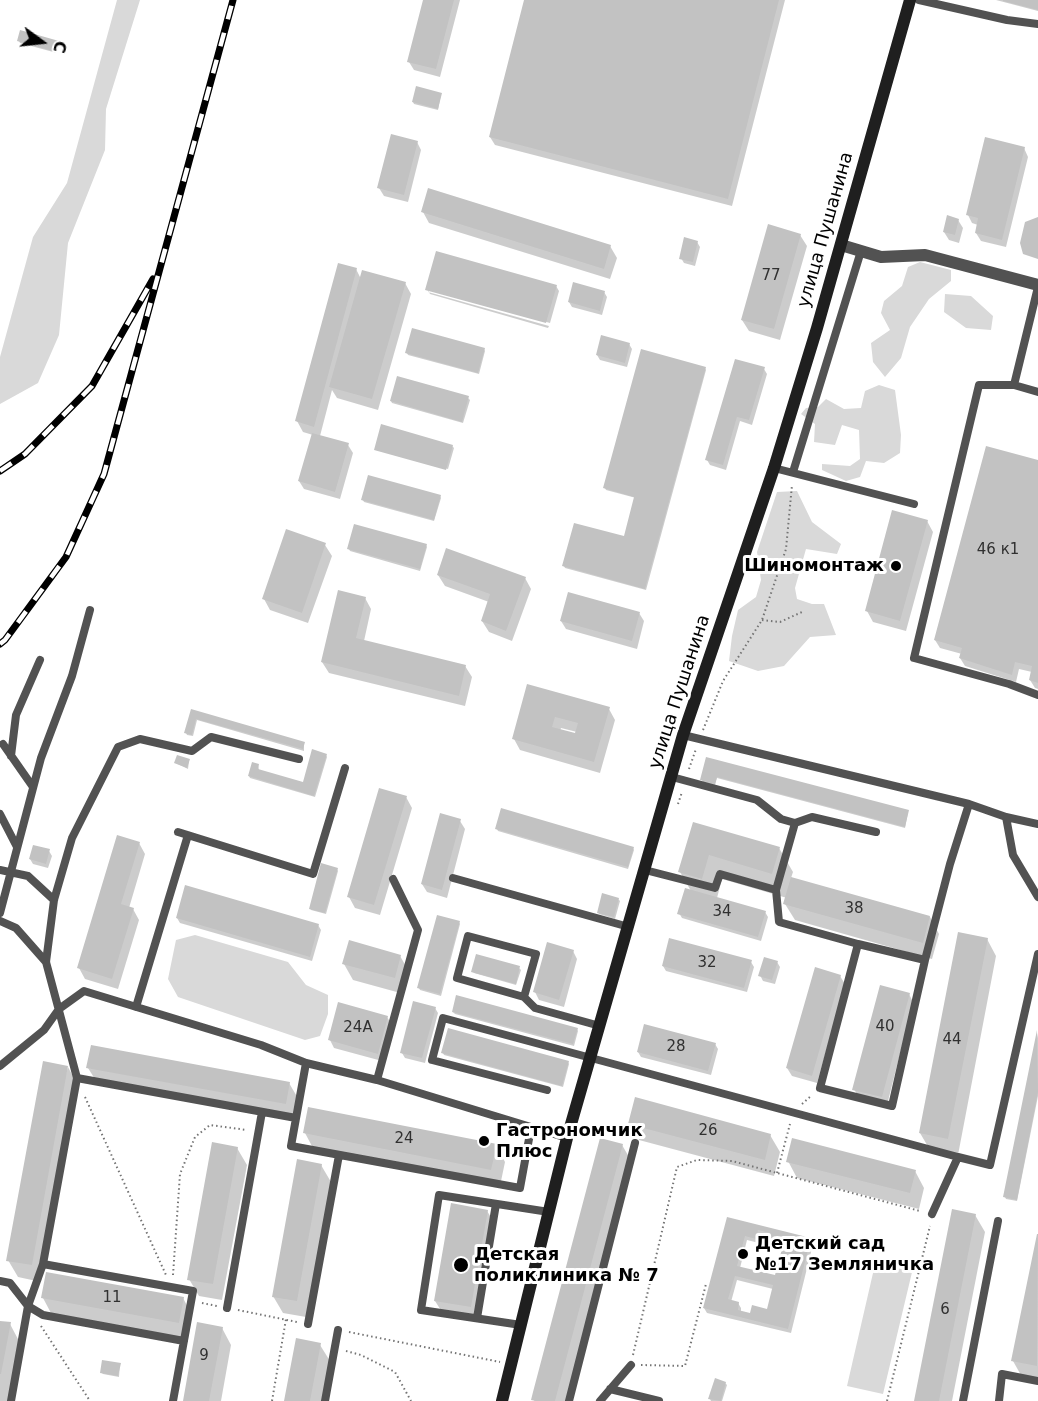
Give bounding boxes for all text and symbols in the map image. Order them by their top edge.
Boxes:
north arrow [12,12,72,72]
text: С [49,39,71,55]
street label: улица Пушанина [793,150,859,310]
house number: 77 [761,267,781,285]
house number: 46 к1 [977,541,1019,559]
place label: Шиномонтаж [744,555,884,577]
marker: Шиномонтаж [889,559,903,573]
street label: улица Пушанина [645,612,715,772]
house number: 38 [844,900,864,918]
house number: 34 [712,903,732,921]
house number: 32 [697,954,717,972]
house number: 40 [875,1018,895,1036]
house number: 24А [343,1019,373,1037]
house number: 44 [942,1031,962,1049]
house number: 28 [666,1038,686,1056]
place label: Гастрономчик Плюс [496,1120,643,1162]
house number: 26 [698,1122,718,1140]
house number: 24 [394,1130,414,1148]
marker: Гастрономчик Плюс [477,1134,491,1148]
place label: Детский сад №17 Земляничка [755,1233,934,1276]
place label: Детская поликлиника № 7 [474,1244,659,1286]
marker: Детский сад №17 Земляничка [736,1247,750,1261]
marker: Детская поликлиника № 7 [452,1256,470,1274]
house number: 11 [102,1289,122,1307]
house number: 6 [940,1301,950,1319]
house number: 9 [199,1347,209,1365]

